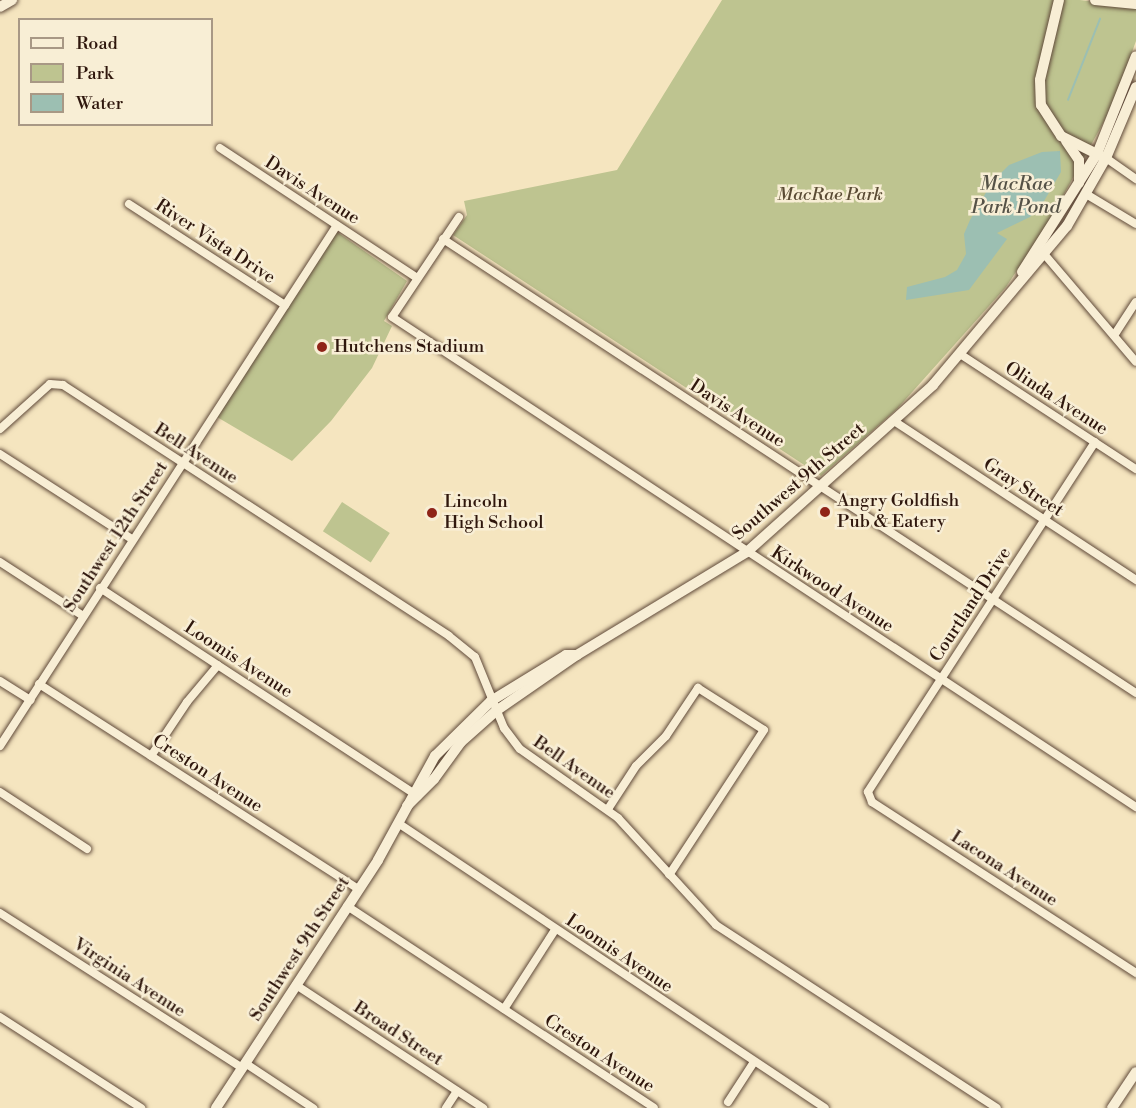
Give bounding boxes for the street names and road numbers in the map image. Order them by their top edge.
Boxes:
street label: Davis Avenue [261,152,363,230]
street label: River Vista Drive [151,195,279,289]
street label: Olinda Avenue [1000,358,1112,440]
street label: Davis Avenue [686,375,788,453]
street label: Bell Avenue [150,419,242,489]
street label: Southwest 9th Street [728,419,870,545]
street label: Gray Street [979,454,1067,522]
street label: Southwest 12th Street [59,457,173,617]
street label: Kirkwood Avenue [767,542,897,638]
street label: Courtland Drive [926,544,1016,666]
street label: Loomis Avenue [180,617,296,703]
street label: Creston Avenue [148,730,266,818]
street label: Bell Avenue [529,732,619,804]
street label: Lacona Avenue [946,826,1062,912]
street label: Southwest 9th Street [245,873,355,1025]
street label: Loomis Avenue [561,910,677,998]
street label: Virginia Avenue [69,934,189,1022]
street label: Broad Street [349,997,447,1071]
street label: Creston Avenue [540,1010,658,1098]

